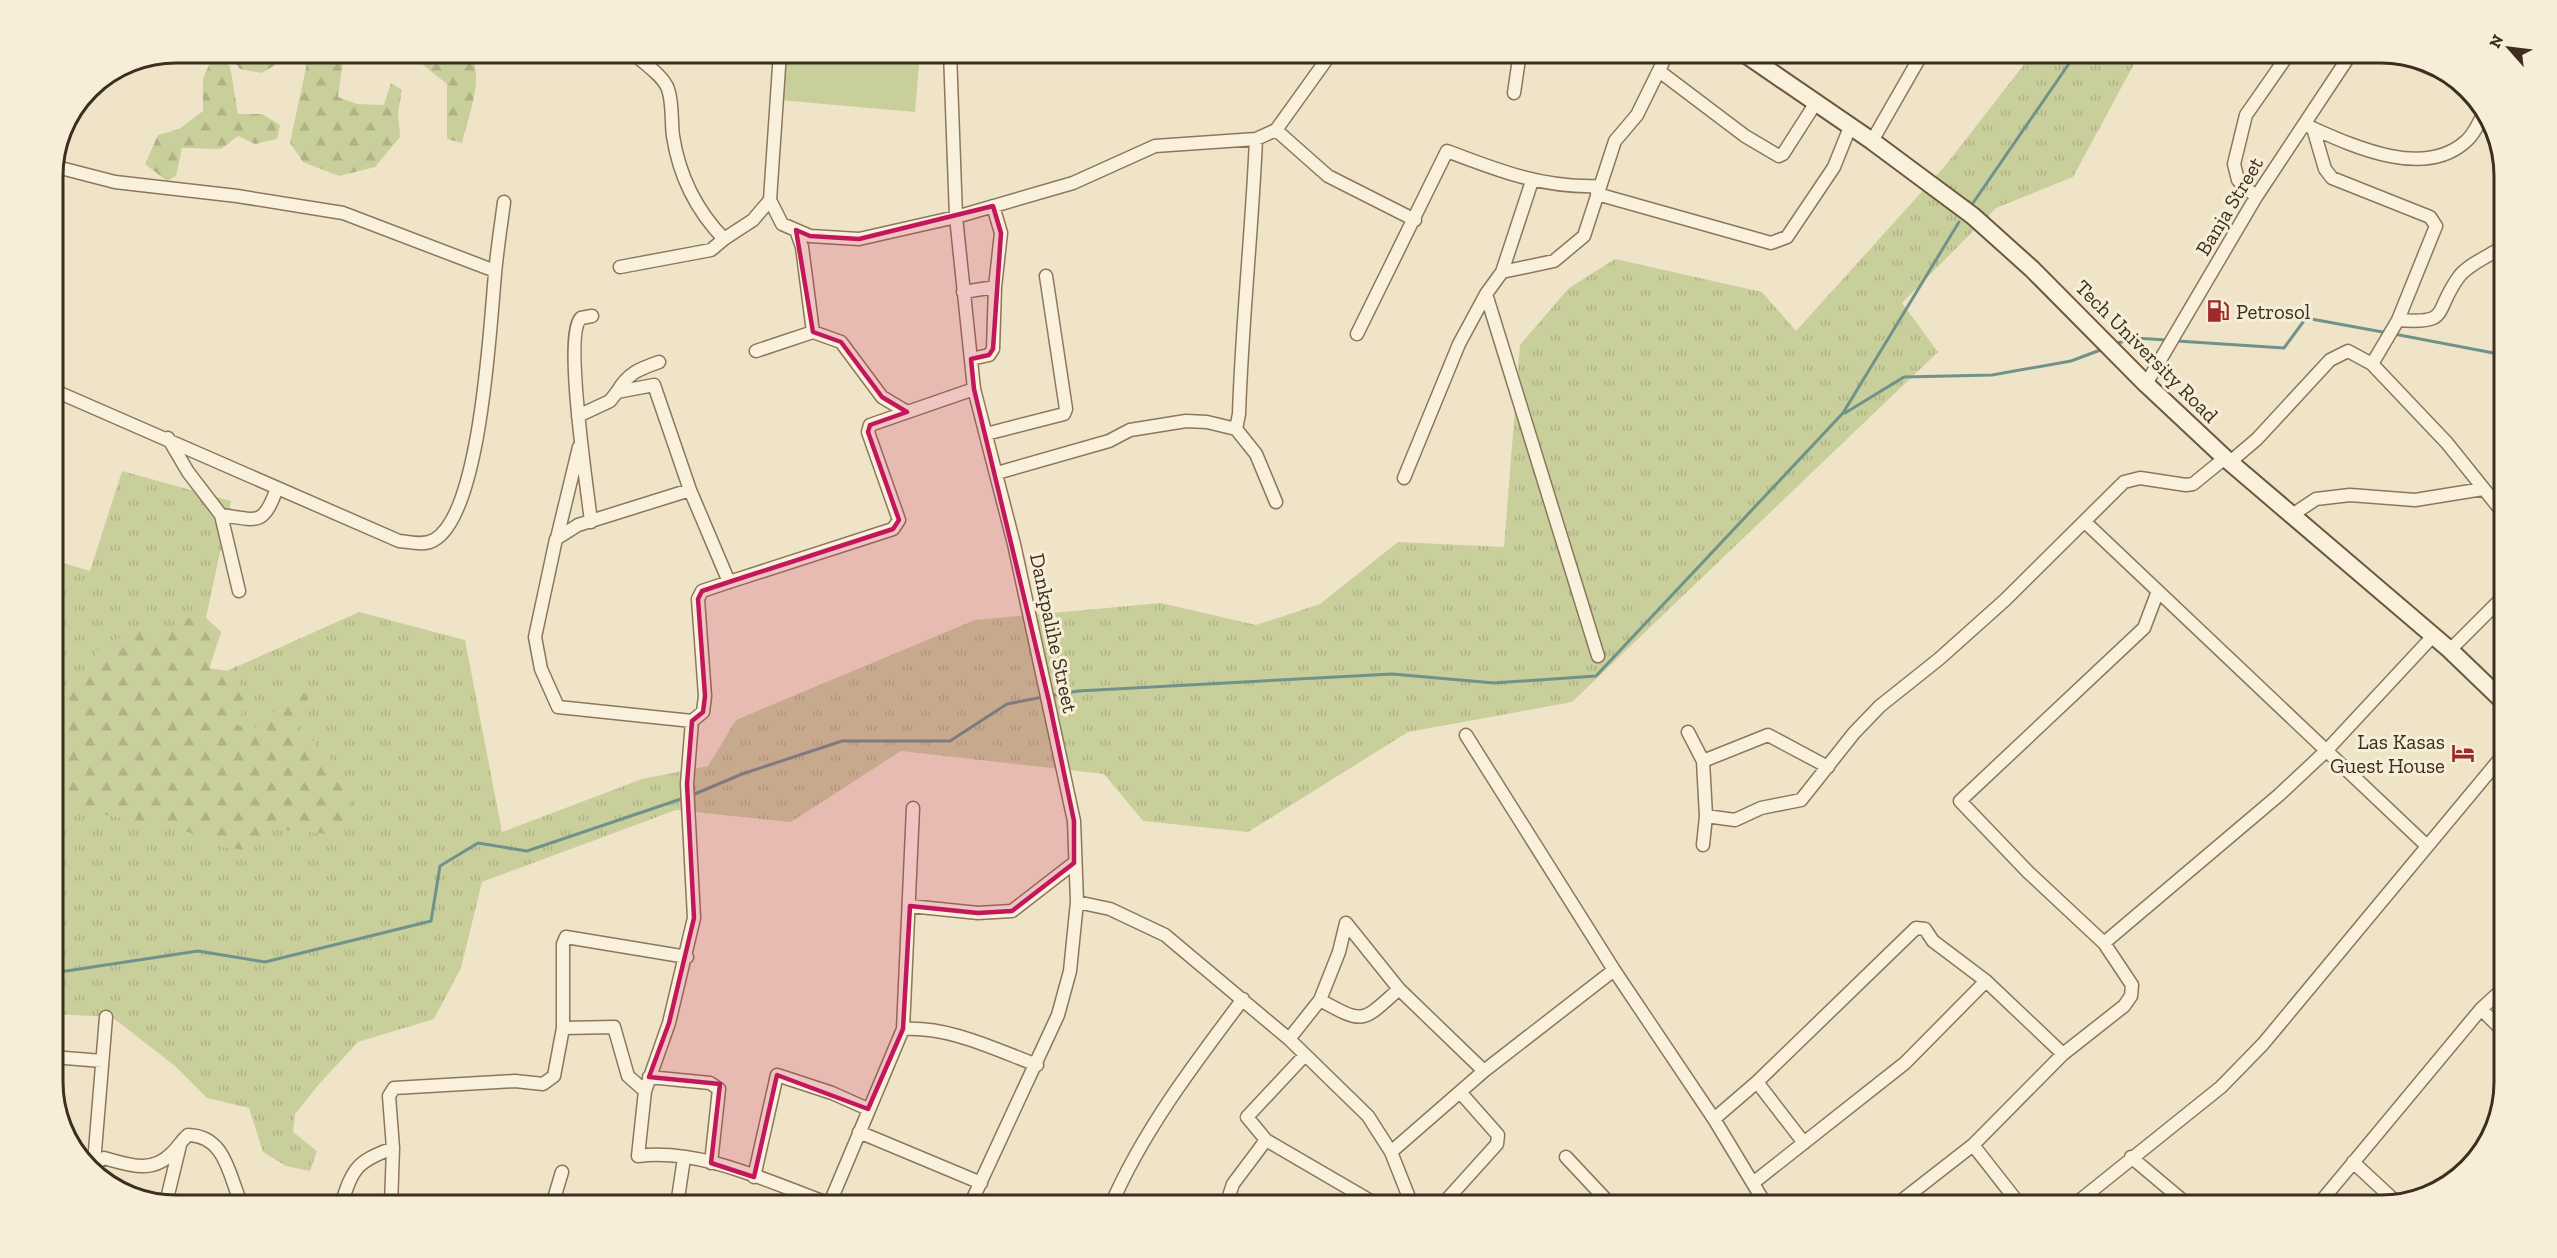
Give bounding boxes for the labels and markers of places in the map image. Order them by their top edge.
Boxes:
fuel station icon: Petrosol [2205,298,2231,324]
place label: Petrosol [2236,299,2311,324]
place label: Las Kasas Guest House [2330,729,2445,778]
hotel icon: Las Kasas Guest House [2450,740,2476,766]

